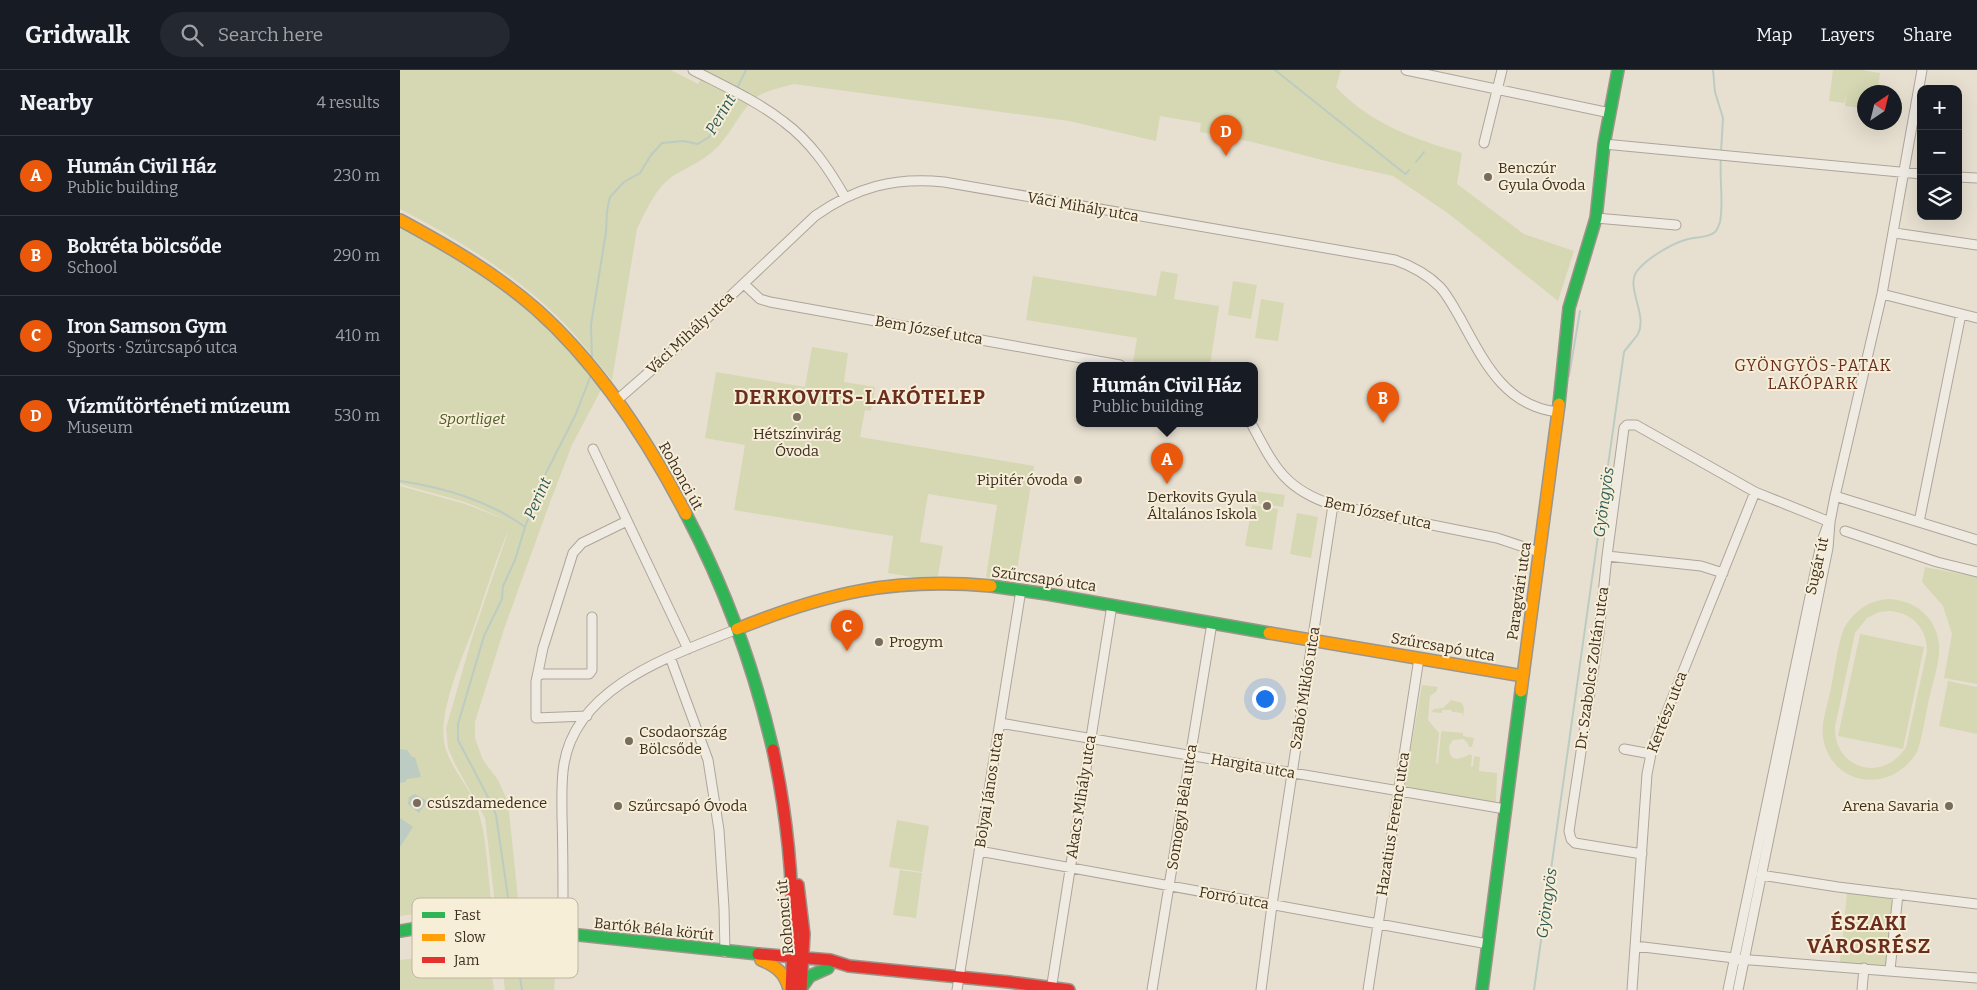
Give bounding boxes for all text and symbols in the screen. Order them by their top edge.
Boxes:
search box [160,12,510,57]
text: Gridwalk [25,21,130,49]
icon: search [178,21,206,49]
text: Search here [218,23,323,46]
text: Map [1756,24,1792,46]
text: Layers [1820,24,1875,46]
text: Share [1903,24,1952,46]
north arrow [1857,85,1902,130]
map controls [1917,85,1962,220]
button: + [1917,85,1962,130]
text: Nearby [20,90,93,116]
water label: Perint [701,90,740,138]
text: 4 results [317,93,380,112]
pin: D [1210,115,1242,156]
button: − [1917,130,1962,175]
text: Humán Civil Ház [67,155,216,178]
place label: Benczúr Gyula Óvoda [1498,159,1586,194]
text: A [30,166,42,185]
text: 230 m [333,166,380,185]
marker: Benczúr Gyula Óvoda [1482,171,1494,183]
button: layers [1917,175,1962,220]
text: Public building [67,178,178,197]
street label: Váci Mihály utca [1026,188,1140,226]
text: Bokréta bölcsőde [67,235,222,258]
text: B [31,246,41,265]
text: 290 m [333,246,380,265]
text: School [67,258,117,277]
street label: Váci Mihály utca [643,288,737,378]
street label: Bem József utca [874,312,984,348]
text: Iron Samson Gym [67,315,227,338]
text: C [31,326,41,345]
text: 410 m [335,326,380,345]
text: Sports · Szűrcsapó utca [67,338,238,357]
district label: GYÖNGYÖS-PATAK LAKÓPARK [1734,356,1892,393]
popup [1076,362,1258,427]
text: Humán Civil Ház [1092,374,1242,397]
pin: B [1367,382,1399,423]
district label: DERKOVITS-LAKÓTELEP [734,385,986,409]
text: Vízműtörténeti múzeum [67,395,290,418]
text: Public building [1092,397,1204,416]
text: D [30,406,42,425]
text: 530 m [334,406,380,425]
park label: Sportliget [439,410,506,428]
marker: Hétszínvirág Óvoda [791,411,803,423]
text: Museum [67,418,133,437]
place label: Hétszínvirág Óvoda [753,425,841,460]
street label: Rohonci út [655,439,707,514]
pin: A [1151,443,1183,484]
water label: Gyöngyös [1589,465,1618,538]
place label: Pipitér óvoda [977,471,1068,489]
water label: Perint [520,474,555,522]
marker: Pipitér óvoda [1072,474,1084,486]
place label: Derkovits Gyula Általános Iskola [1147,488,1257,523]
street label: Bem József utca [1323,493,1433,533]
marker: Derkovits Gyula Általános Iskola [1261,500,1273,512]
street label: Sugár út [1802,535,1833,597]
street label: Paragvári utca [1503,541,1535,641]
street label: Szűrcsapó utca [990,563,1098,595]
street label: Dr. Szabolcs Zoltán utca [1572,585,1612,751]
pin: C [831,610,863,651]
street label: Szabó Miklós utca [1286,625,1324,751]
street label: Szűrcsapó utca [1389,629,1497,665]
place label: Progym [889,633,944,651]
marker: Progym [873,636,885,648]
street label: Kertész utca [1643,669,1691,755]
your location [1252,686,1278,712]
place label: Csodaország Bölcsőde [639,723,727,758]
street label: Bolyai János utca [971,731,1007,849]
street label: Akacs Mihály utca [1062,734,1100,860]
marker: Csodaország Bölcsőde [623,735,635,747]
street label: Somogyi Béla utca [1163,743,1201,871]
street label: Hargita utca [1209,750,1297,782]
street label: Hazatius Ferenc utca [1373,751,1413,897]
place label: csúszdamedence [427,794,547,812]
marker: csúszdamedence [411,797,423,809]
place label: Szűrcsapó Óvoda [628,797,748,815]
place label: Arena Savaria [1842,797,1939,815]
marker: Szűrcsapó Óvoda [612,800,624,812]
marker: Arena Savaria [1943,800,1955,812]
water label: Gyöngyös [1532,866,1561,939]
street label: Rohonci út [773,878,797,955]
street label: Forró utca [1198,883,1270,913]
legend [412,898,578,978]
text: Fast [454,907,481,924]
district label: ÉSZAKI VÁROSRÉSZ [1807,910,1931,958]
street label: Bartók Béla körút [593,914,715,944]
text: Slow [454,929,486,946]
text: Jam [453,952,480,969]

